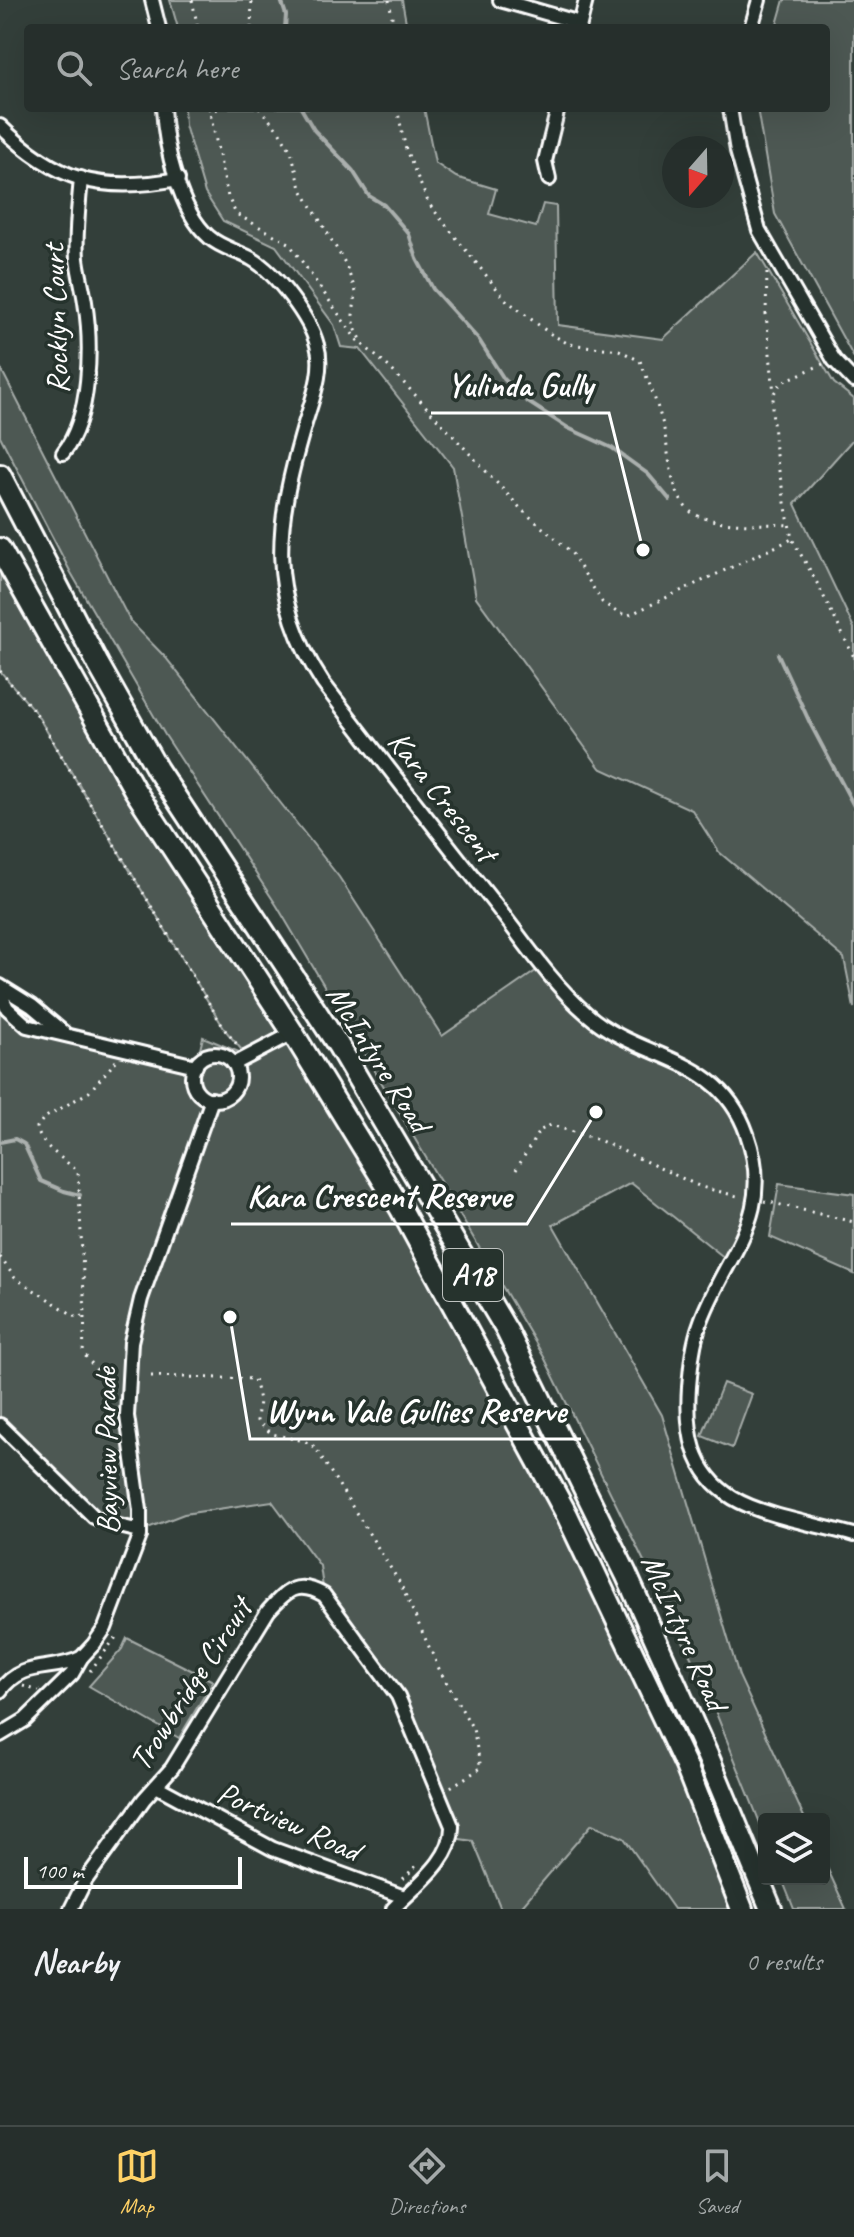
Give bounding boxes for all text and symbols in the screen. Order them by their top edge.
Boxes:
search box [24,24,830,112]
icon: search [52,46,96,90]
text: Search here [116,49,238,87]
north arrow [662,136,734,208]
street label: Rocklyn Court [32,240,79,395]
callout: Yulinda Gully [431,355,609,413]
text: Yulinda Gully [447,363,596,406]
street label: Kara Crescent [379,722,509,874]
street label: McIntyre Road [317,977,442,1144]
callout: Kara Crescent Reserve [231,1166,527,1224]
text: Kara Crescent Reserve [247,1174,515,1217]
road number: A18 [443,1249,503,1301]
street label: Bayview Parade [85,1365,128,1535]
callout: Wynn Vale Gullies Reserve [250,1381,581,1439]
text: Wynn Vale Gullies Reserve [266,1389,569,1432]
street label: McIntyre Road [632,1548,739,1721]
street label: Trowbridge Circuit [120,1587,264,1778]
street label: Portview Road [211,1772,372,1873]
map controls [758,1813,830,1885]
button: layers [758,1813,830,1885]
scale bar [24,1853,242,1889]
text: 100 m [36,1857,83,1885]
text: Nearby [32,1940,118,1983]
text: 0 results [746,1945,822,1978]
tab: Map [115,2144,159,2220]
tab: Directions [389,2144,465,2220]
tab: Saved [695,2144,739,2220]

